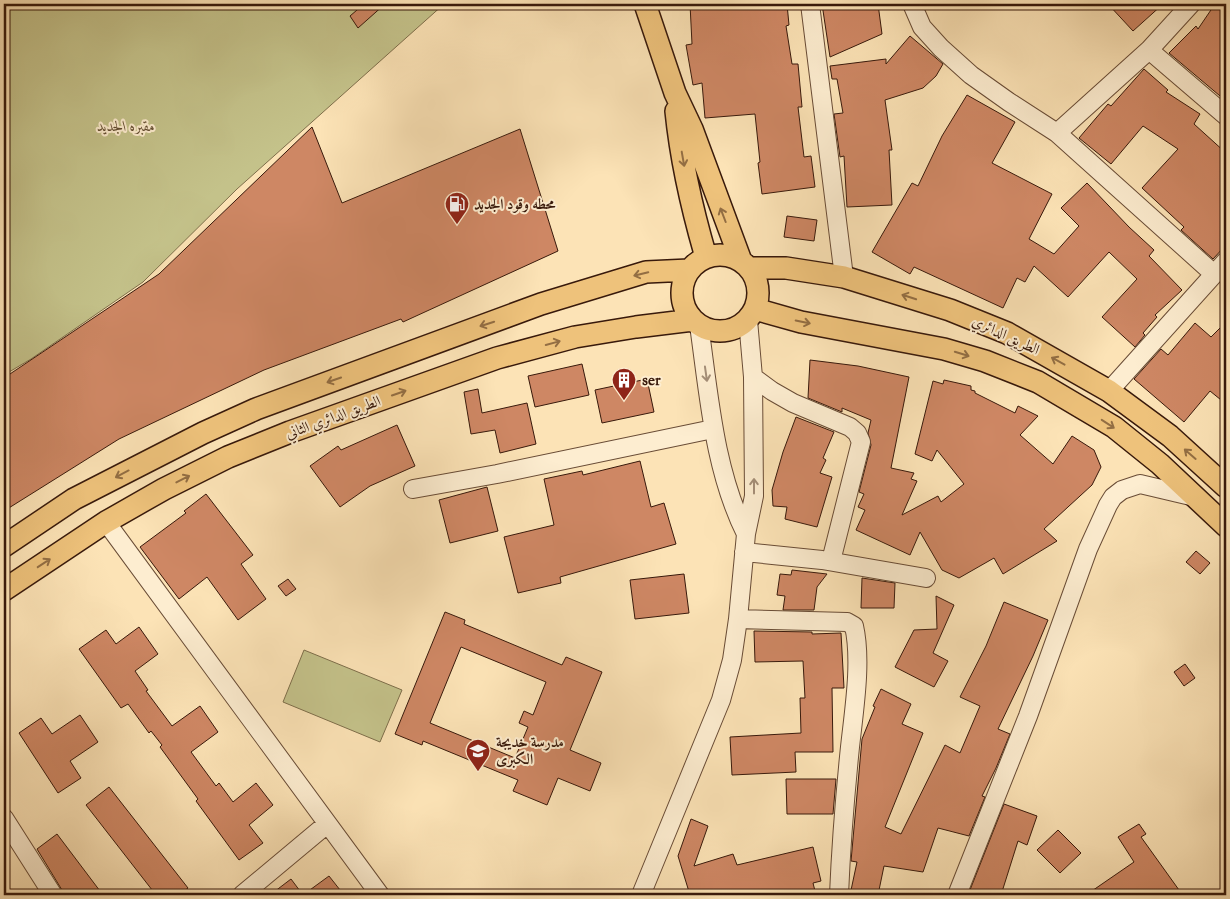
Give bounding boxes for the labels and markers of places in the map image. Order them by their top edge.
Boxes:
fuel station icon: محطه وقود الجديد [444,191,470,225]
place label: محطه وقود الجديد [474,195,556,216]
building icon: ser [611,367,637,401]
place label: ser [642,371,661,392]
place label: مدرسة خديجة الكبرى [496,733,564,771]
school or university icon: مدرسة خديجة الكبرى [465,738,491,772]

